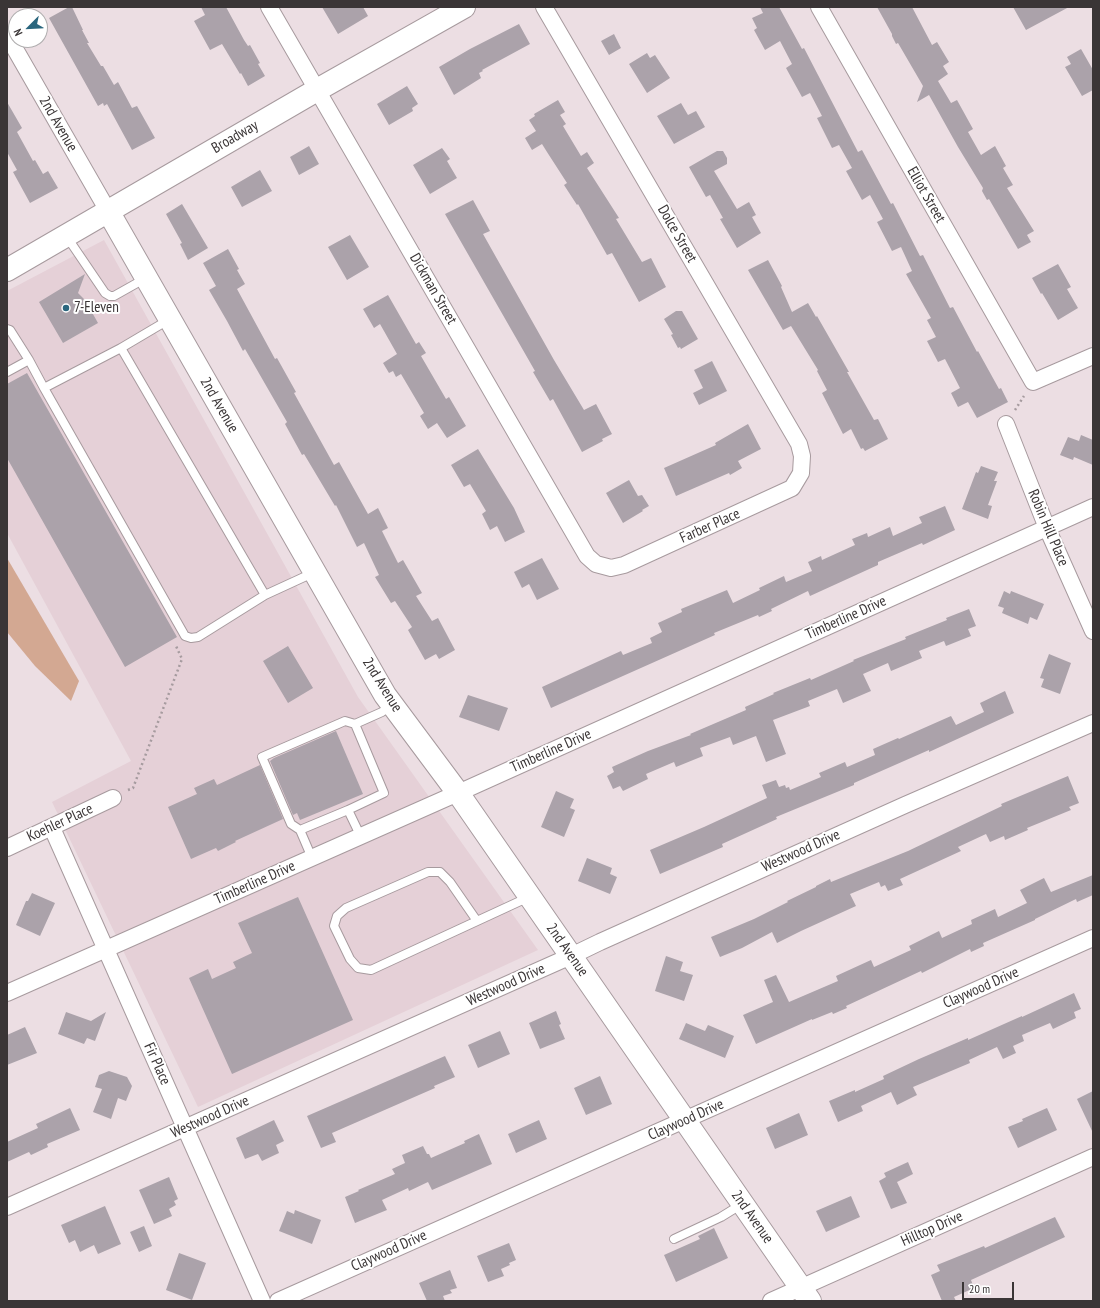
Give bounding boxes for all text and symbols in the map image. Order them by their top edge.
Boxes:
north arrow [8,8,48,48]
text: N [10,27,26,38]
street label: 2nd Avenue [35,93,81,155]
street label: Broadway [209,117,261,157]
street label: Elliot Street [903,164,949,226]
street label: Dolce Street [653,202,701,266]
street label: Dickman Street [405,250,461,328]
place label: 7-Eleven [74,299,119,317]
marker: 7-Eleven [61,303,71,313]
street label: 2nd Avenue [196,374,242,436]
street label: Robin Hill Place [1024,487,1072,569]
street label: Farber Place [677,505,743,547]
street label: Timberline Drive [803,592,889,644]
street label: 2nd Avenue [358,654,406,716]
street label: Timberline Drive [508,725,594,777]
street label: Koehler Place [24,800,96,846]
street label: Westwood Drive [759,826,843,876]
street label: Timberline Drive [212,857,298,909]
street label: 2nd Avenue [542,920,592,980]
street label: Westwood Drive [464,960,548,1010]
street label: Claywood Drive [940,963,1022,1013]
street label: Fir Place [140,1040,174,1088]
street label: Westwood Drive [168,1092,252,1142]
street label: Claywood Drive [645,1095,727,1145]
street label: 2nd Avenue [727,1187,777,1247]
street label: Hilltop Drive [898,1207,966,1251]
street label: Claywood Drive [348,1226,430,1276]
scale bar [964,1274,1016,1300]
text: 20 m [969,1281,990,1296]

